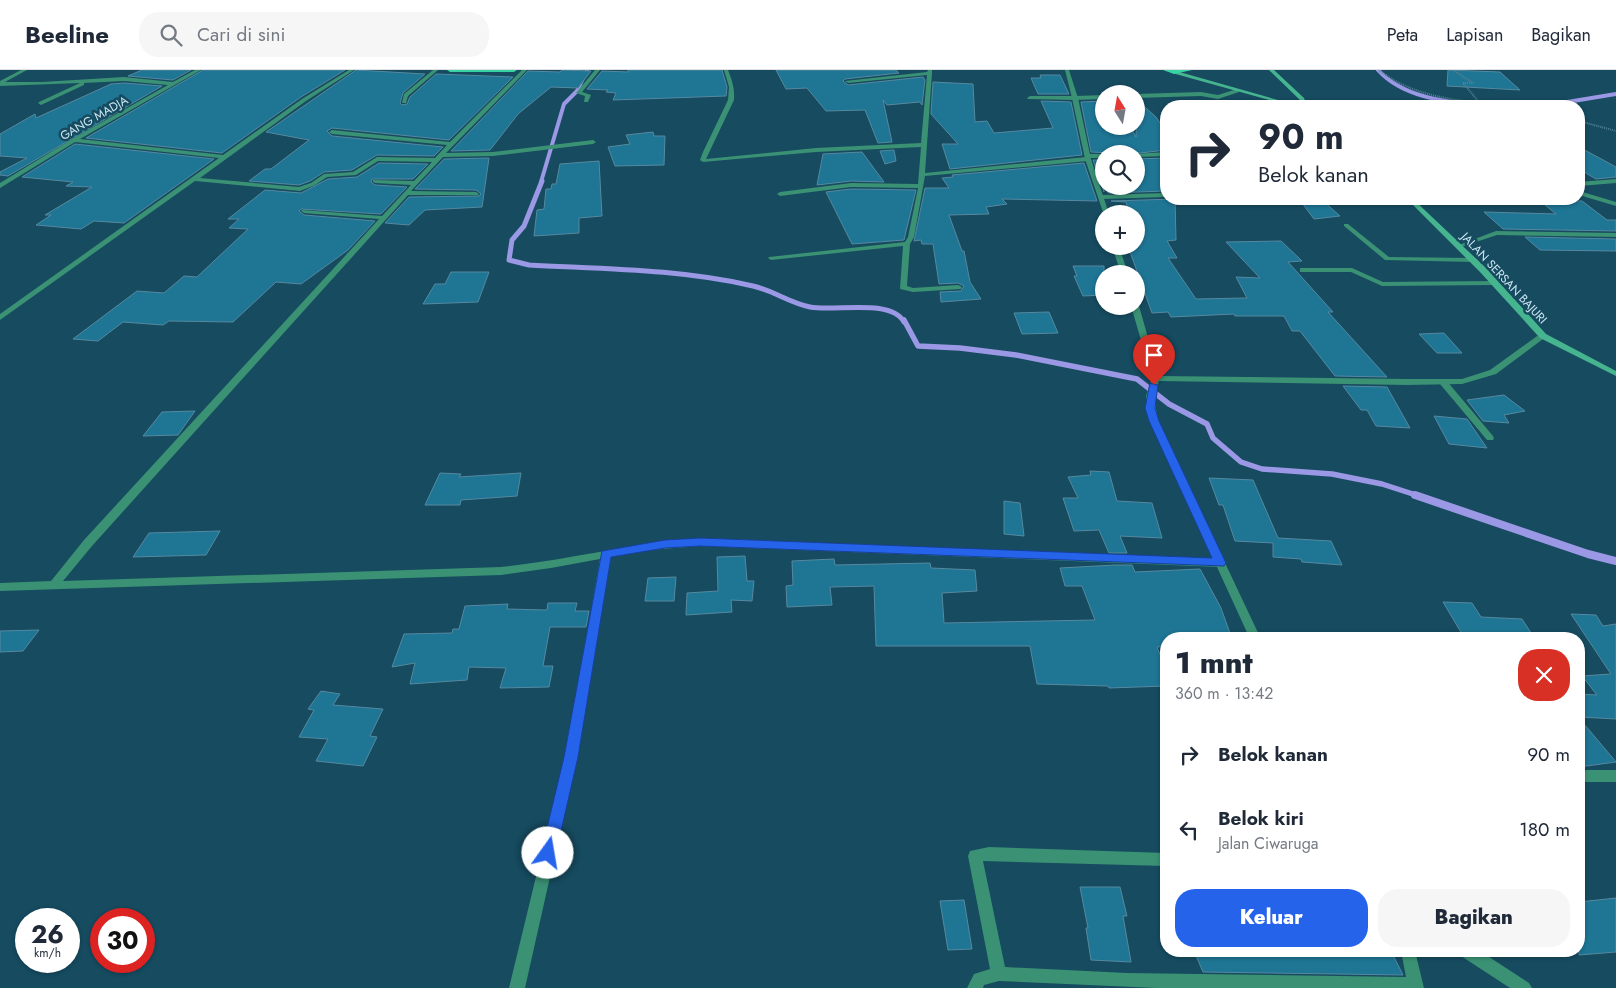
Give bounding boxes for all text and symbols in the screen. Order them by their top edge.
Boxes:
search box [139,12,489,57]
text: Beeline [25,17,109,52]
icon: search [157,21,185,49]
text: Cari di sini [197,21,285,48]
text: Peta [1387,22,1418,48]
text: Lapisan [1446,22,1503,48]
text: Bagikan [1531,22,1591,48]
north arrow [1095,85,1145,135]
map controls [1095,85,1145,315]
street label: GANG MADJA [57,91,131,145]
text: 90 m [1258,112,1344,162]
icon: right [1175,120,1240,185]
button: search [1095,145,1145,195]
text: Belok kanan [1258,158,1369,190]
button: + [1095,205,1145,255]
street label: JALAN SERSAN BAJURI [1455,227,1551,328]
button: − [1095,265,1145,315]
pin [1133,334,1175,385]
icon: arrive [1140,341,1168,369]
text: 1 mnt [1175,641,1253,684]
button: close [1518,649,1570,701]
text: 360 m · 13:42 [1175,682,1273,705]
icon: right [1175,741,1203,769]
text: Belok kanan [1218,741,1328,768]
text: 90 m [1527,741,1570,768]
text: Belok kiri [1218,805,1304,832]
icon: left [1175,816,1203,844]
text: 180 m [1519,816,1570,843]
position arrow [521,826,573,878]
text: Jalan Ciwaruga [1218,832,1319,855]
button: Keluar [1175,889,1368,947]
button: Bagikan [1378,889,1570,947]
speed limit sign: 30 [90,908,155,973]
text: 26 [31,916,64,952]
text: km/h [34,944,61,962]

